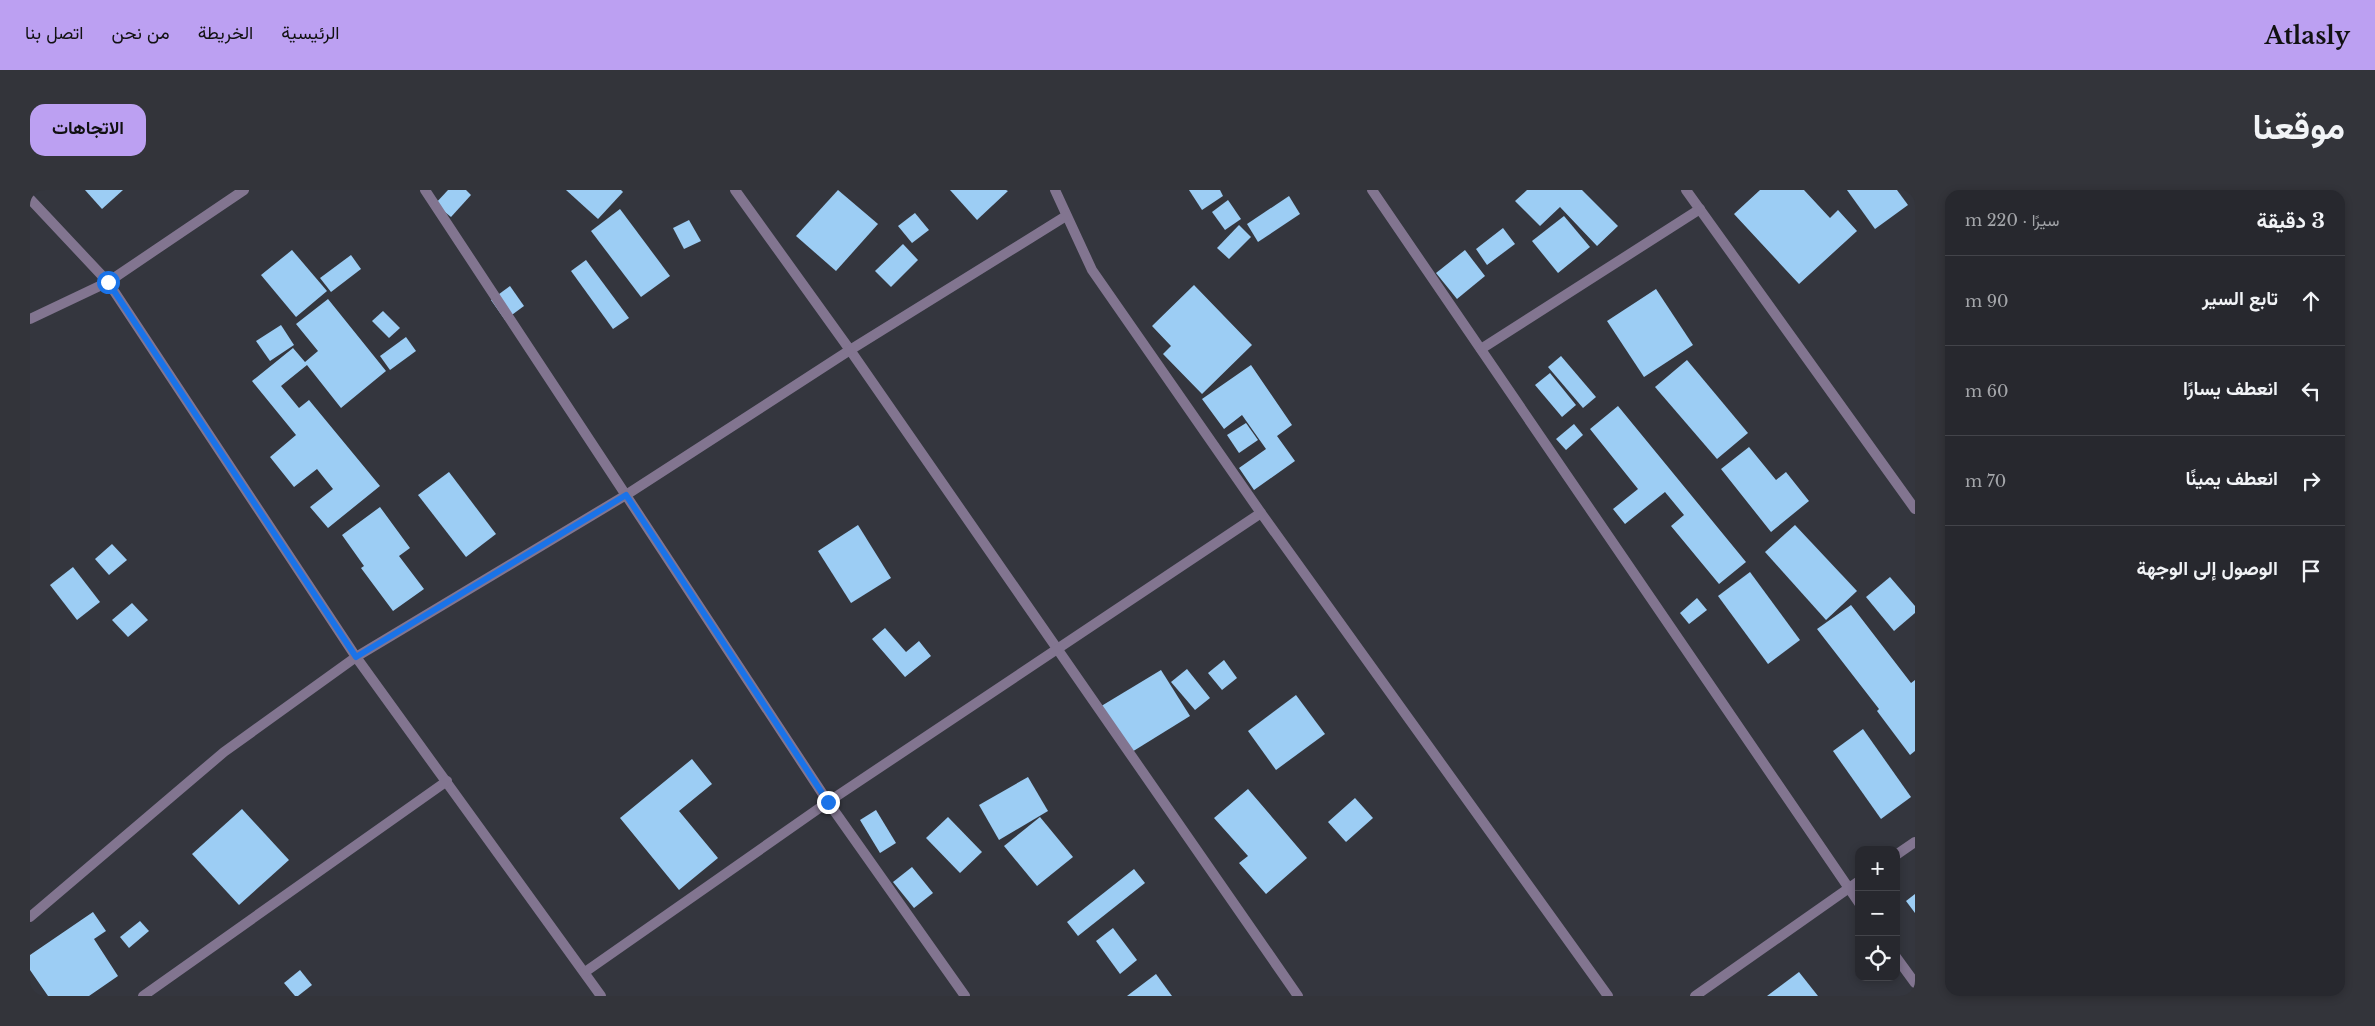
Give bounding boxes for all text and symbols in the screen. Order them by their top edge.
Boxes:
text: Atlasly [2264,21,2350,50]
text: اتصل بنا [25,22,83,44]
text: من نحن [111,22,170,44]
text: الخريطة [198,22,253,44]
text: الرئيسية [281,22,340,44]
button: الاتجاهات [30,104,146,156]
text: موقعنا [2252,105,2345,148]
text: 3 دقيقة [2257,208,2325,234]
text: سيرًا · 220 m [1965,210,2059,230]
route start [97,271,120,294]
text: تابع السير [2202,287,2278,310]
icon: ahead [2297,287,2325,315]
text: 90 m [1965,291,2008,311]
text: انعطف يسارًا [2183,377,2278,400]
icon: left [2297,377,2325,405]
text: 60 m [1965,381,2008,401]
text: انعطف يمينًا [2185,467,2278,490]
icon: right [2297,467,2325,495]
text: 70 m [1965,471,2006,491]
text: الوصول إلى الوجهة [2137,557,2278,580]
icon: arrive [2297,557,2325,585]
route end [817,791,840,814]
map controls [1855,846,1900,981]
button: + [1855,846,1900,891]
button: − [1855,891,1900,936]
button: locate [1855,936,1900,981]

